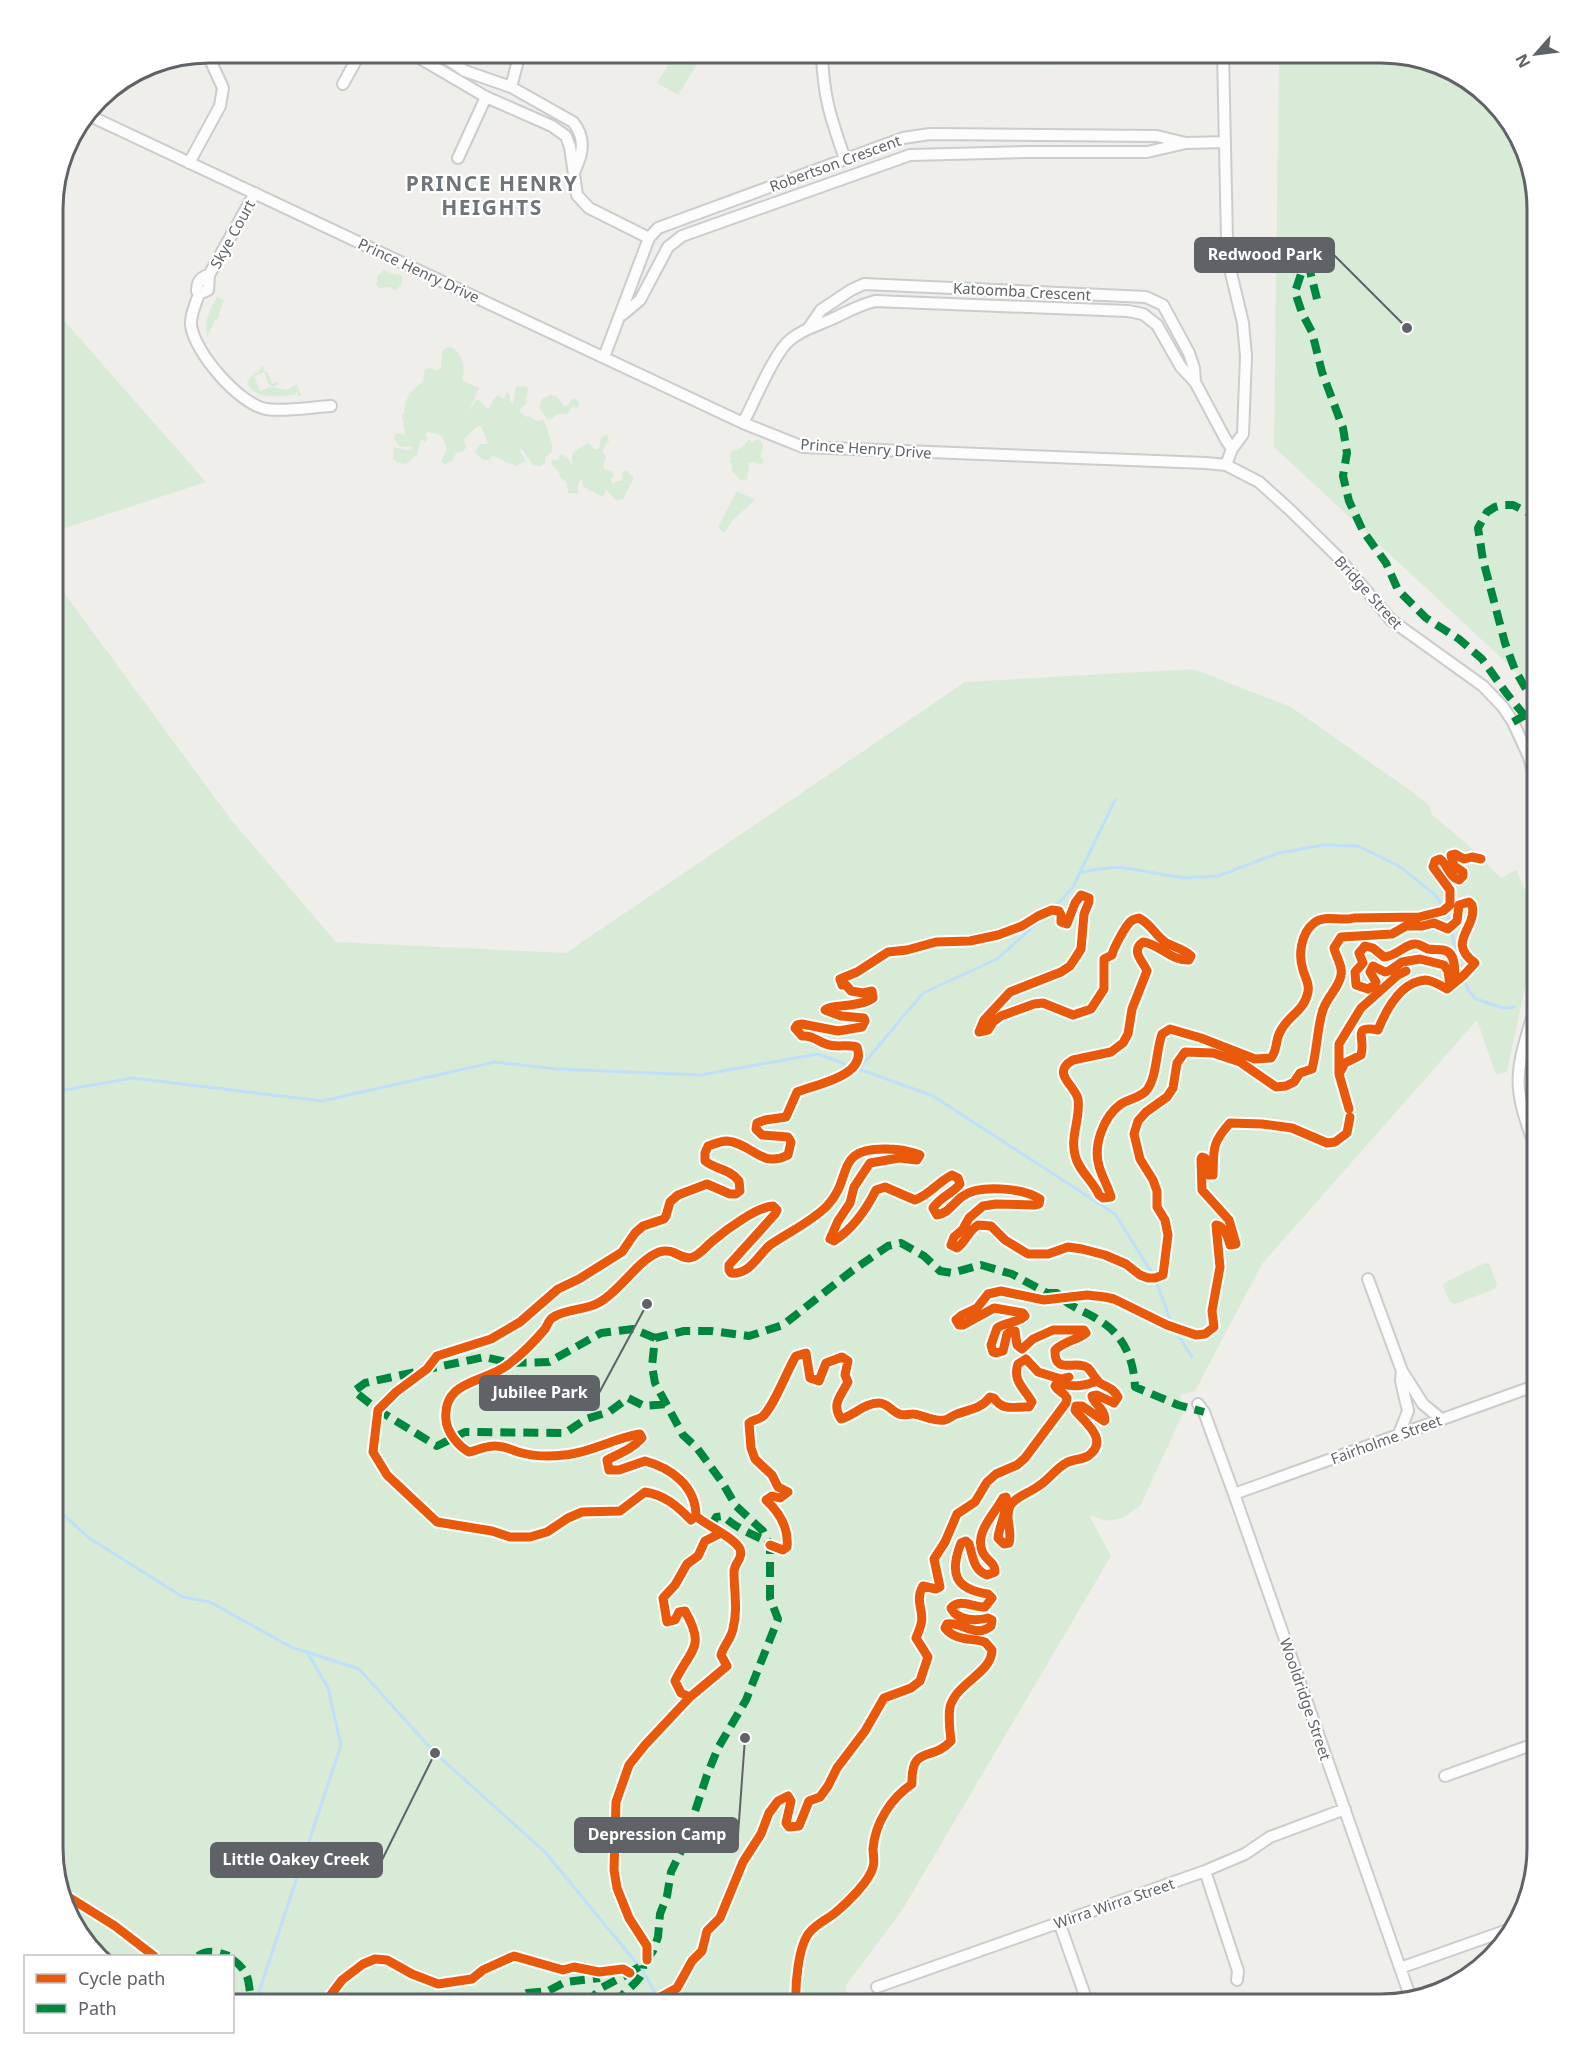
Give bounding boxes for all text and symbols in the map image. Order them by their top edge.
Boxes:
north arrow [1506,24,1566,84]
text: N [1510,50,1536,72]
street label: Robertson Crescent [767,130,904,196]
district label: PRINCE HENRY HEIGHTS [406,169,578,221]
street label: Skye Court [205,196,259,272]
street label: Prince Henry Drive [355,233,483,307]
callout: Redwood Park [1195,238,1334,272]
text: Redwood Park [1208,243,1322,265]
street label: Katoomba Crescent [952,277,1092,305]
street label: Prince Henry Drive [800,433,932,463]
street label: Bridge Street [1331,551,1408,633]
callout: Jubilee Park [480,1376,599,1410]
text: Jubilee Park [490,1381,588,1403]
street label: Fairholme Street [1328,1409,1445,1468]
street label: Wooldridge Street [1276,1635,1336,1763]
callout: Depression Camp [575,1818,738,1852]
text: Depression Camp [588,1823,726,1845]
callout: Little Oakey Creek [211,1843,382,1877]
text: Little Oakey Creek [223,1848,370,1870]
street label: Wirra Wirra Street [1051,1873,1178,1933]
legend [24,1955,234,2033]
text: Cycle path [78,1966,165,1990]
text: Path [78,1996,117,2020]

